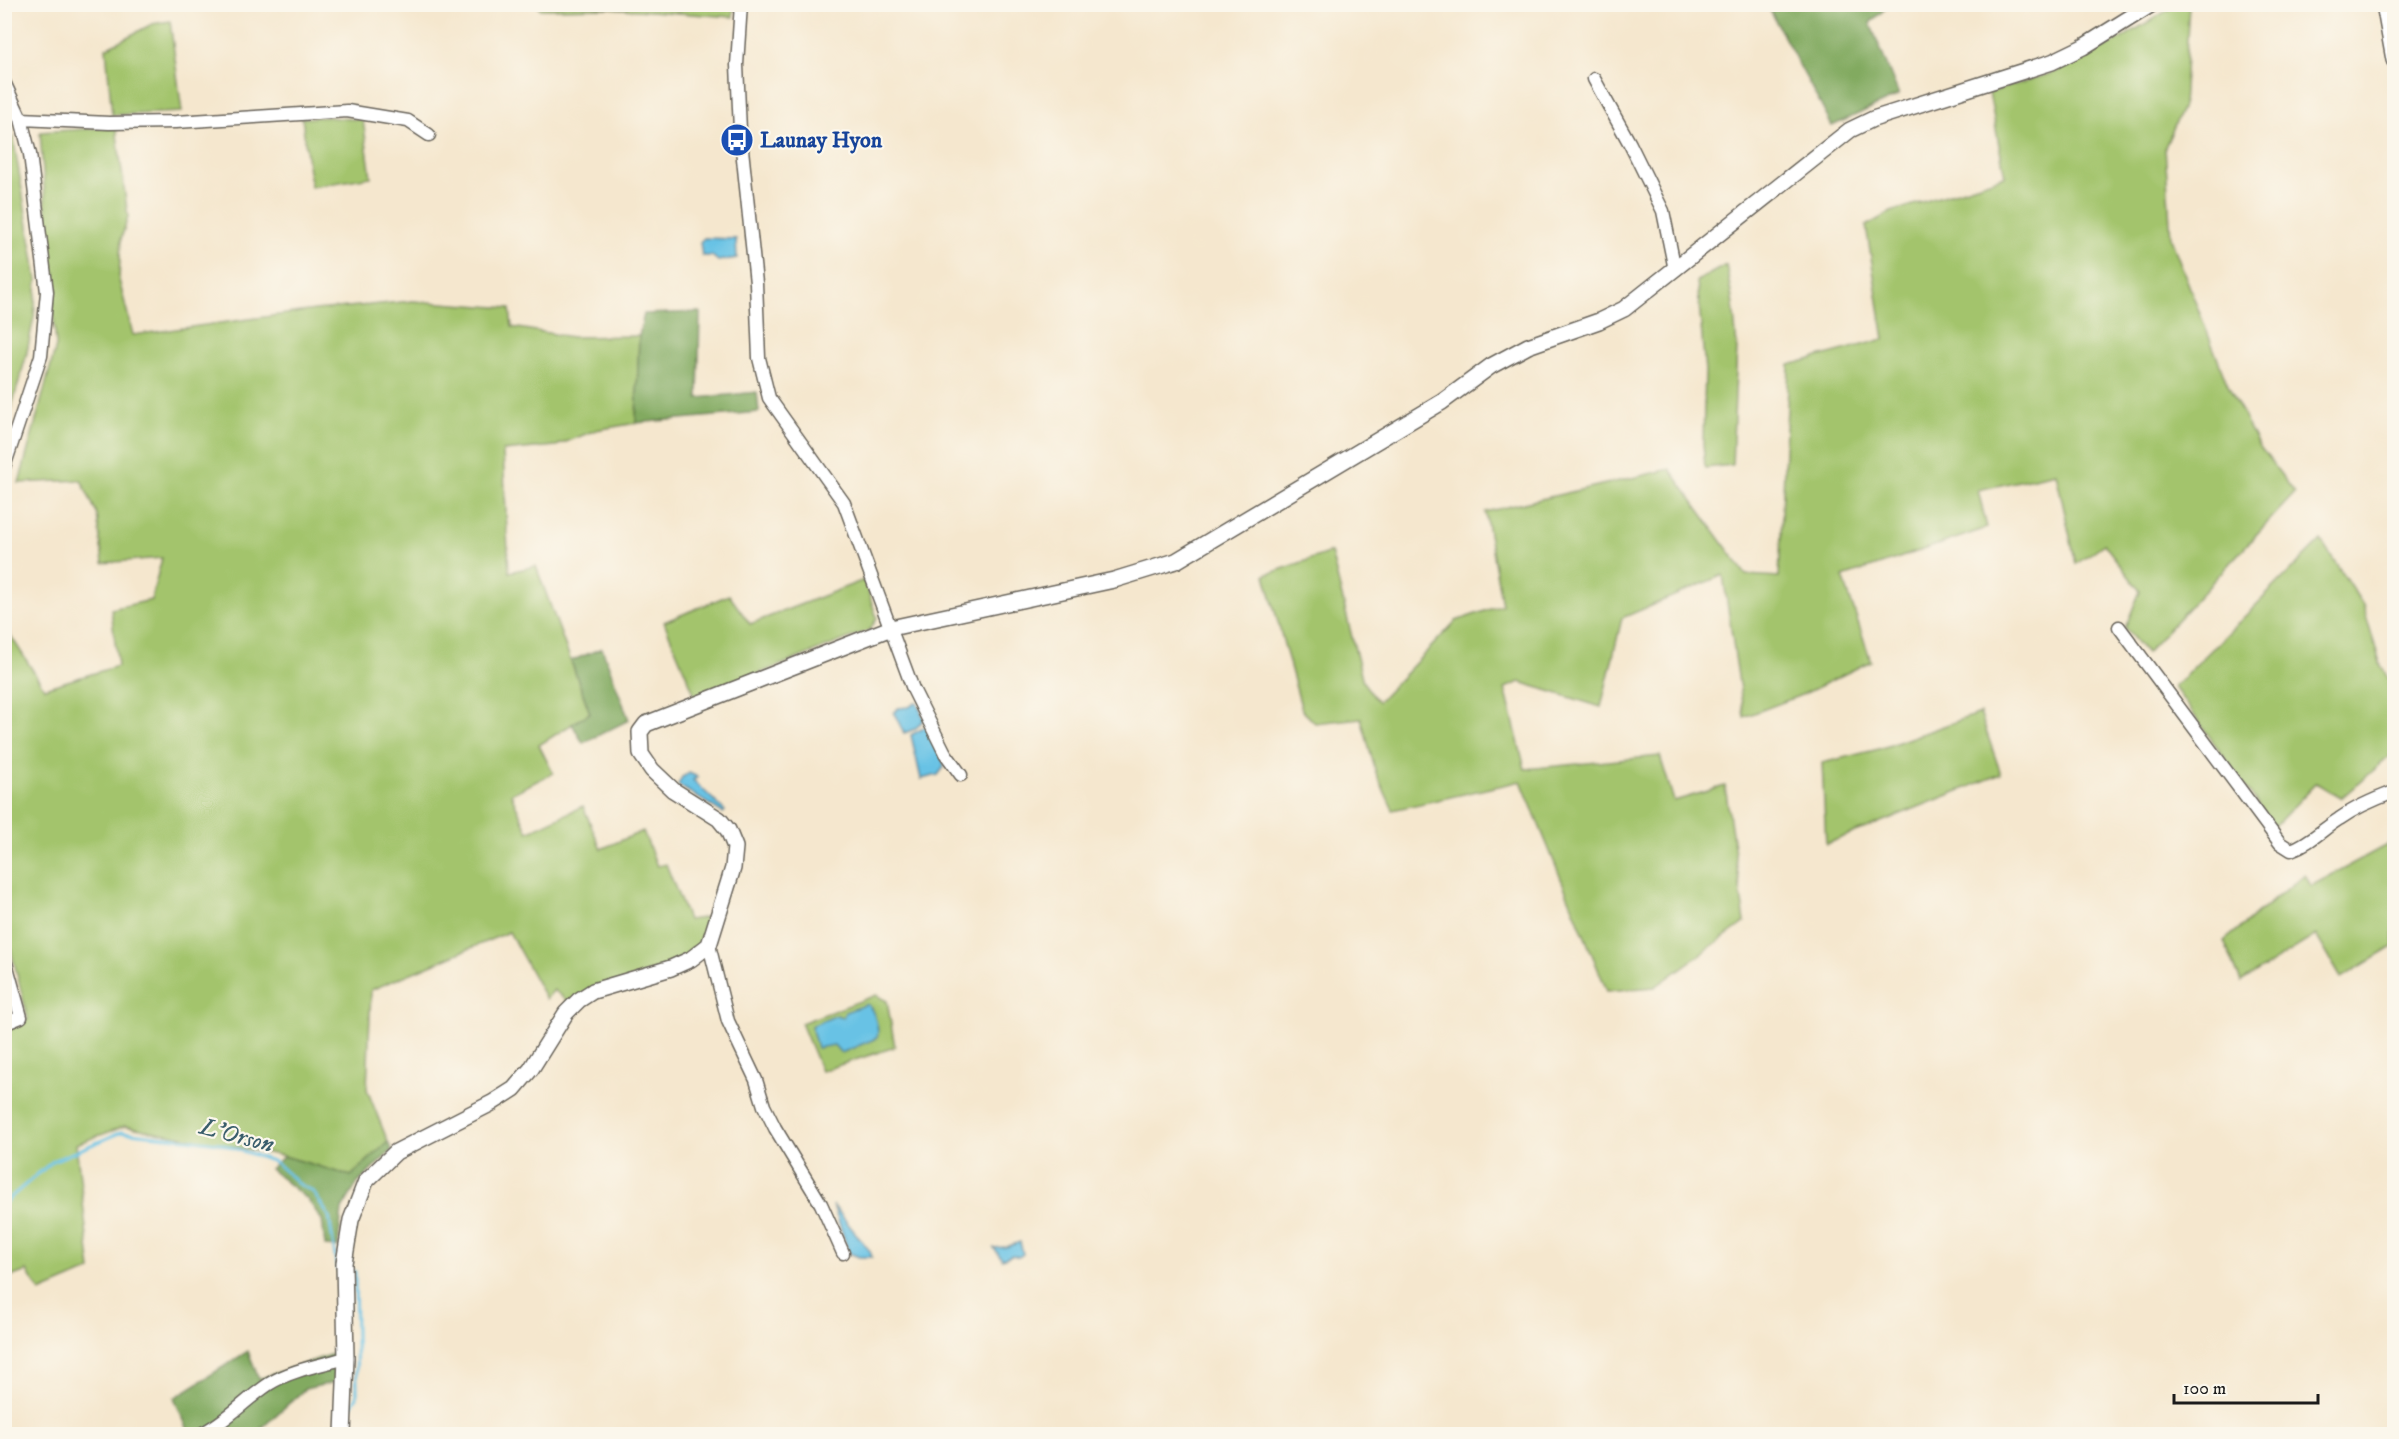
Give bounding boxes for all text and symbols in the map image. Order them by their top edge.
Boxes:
bus stop icon: Launay Hyon [719,122,755,158]
place label: Launay Hyon [760,127,883,154]
water label: L’Orson [195,1111,277,1160]
scale bar [2174,1367,2318,1405]
text: 100 m [2183,1378,2226,1400]

